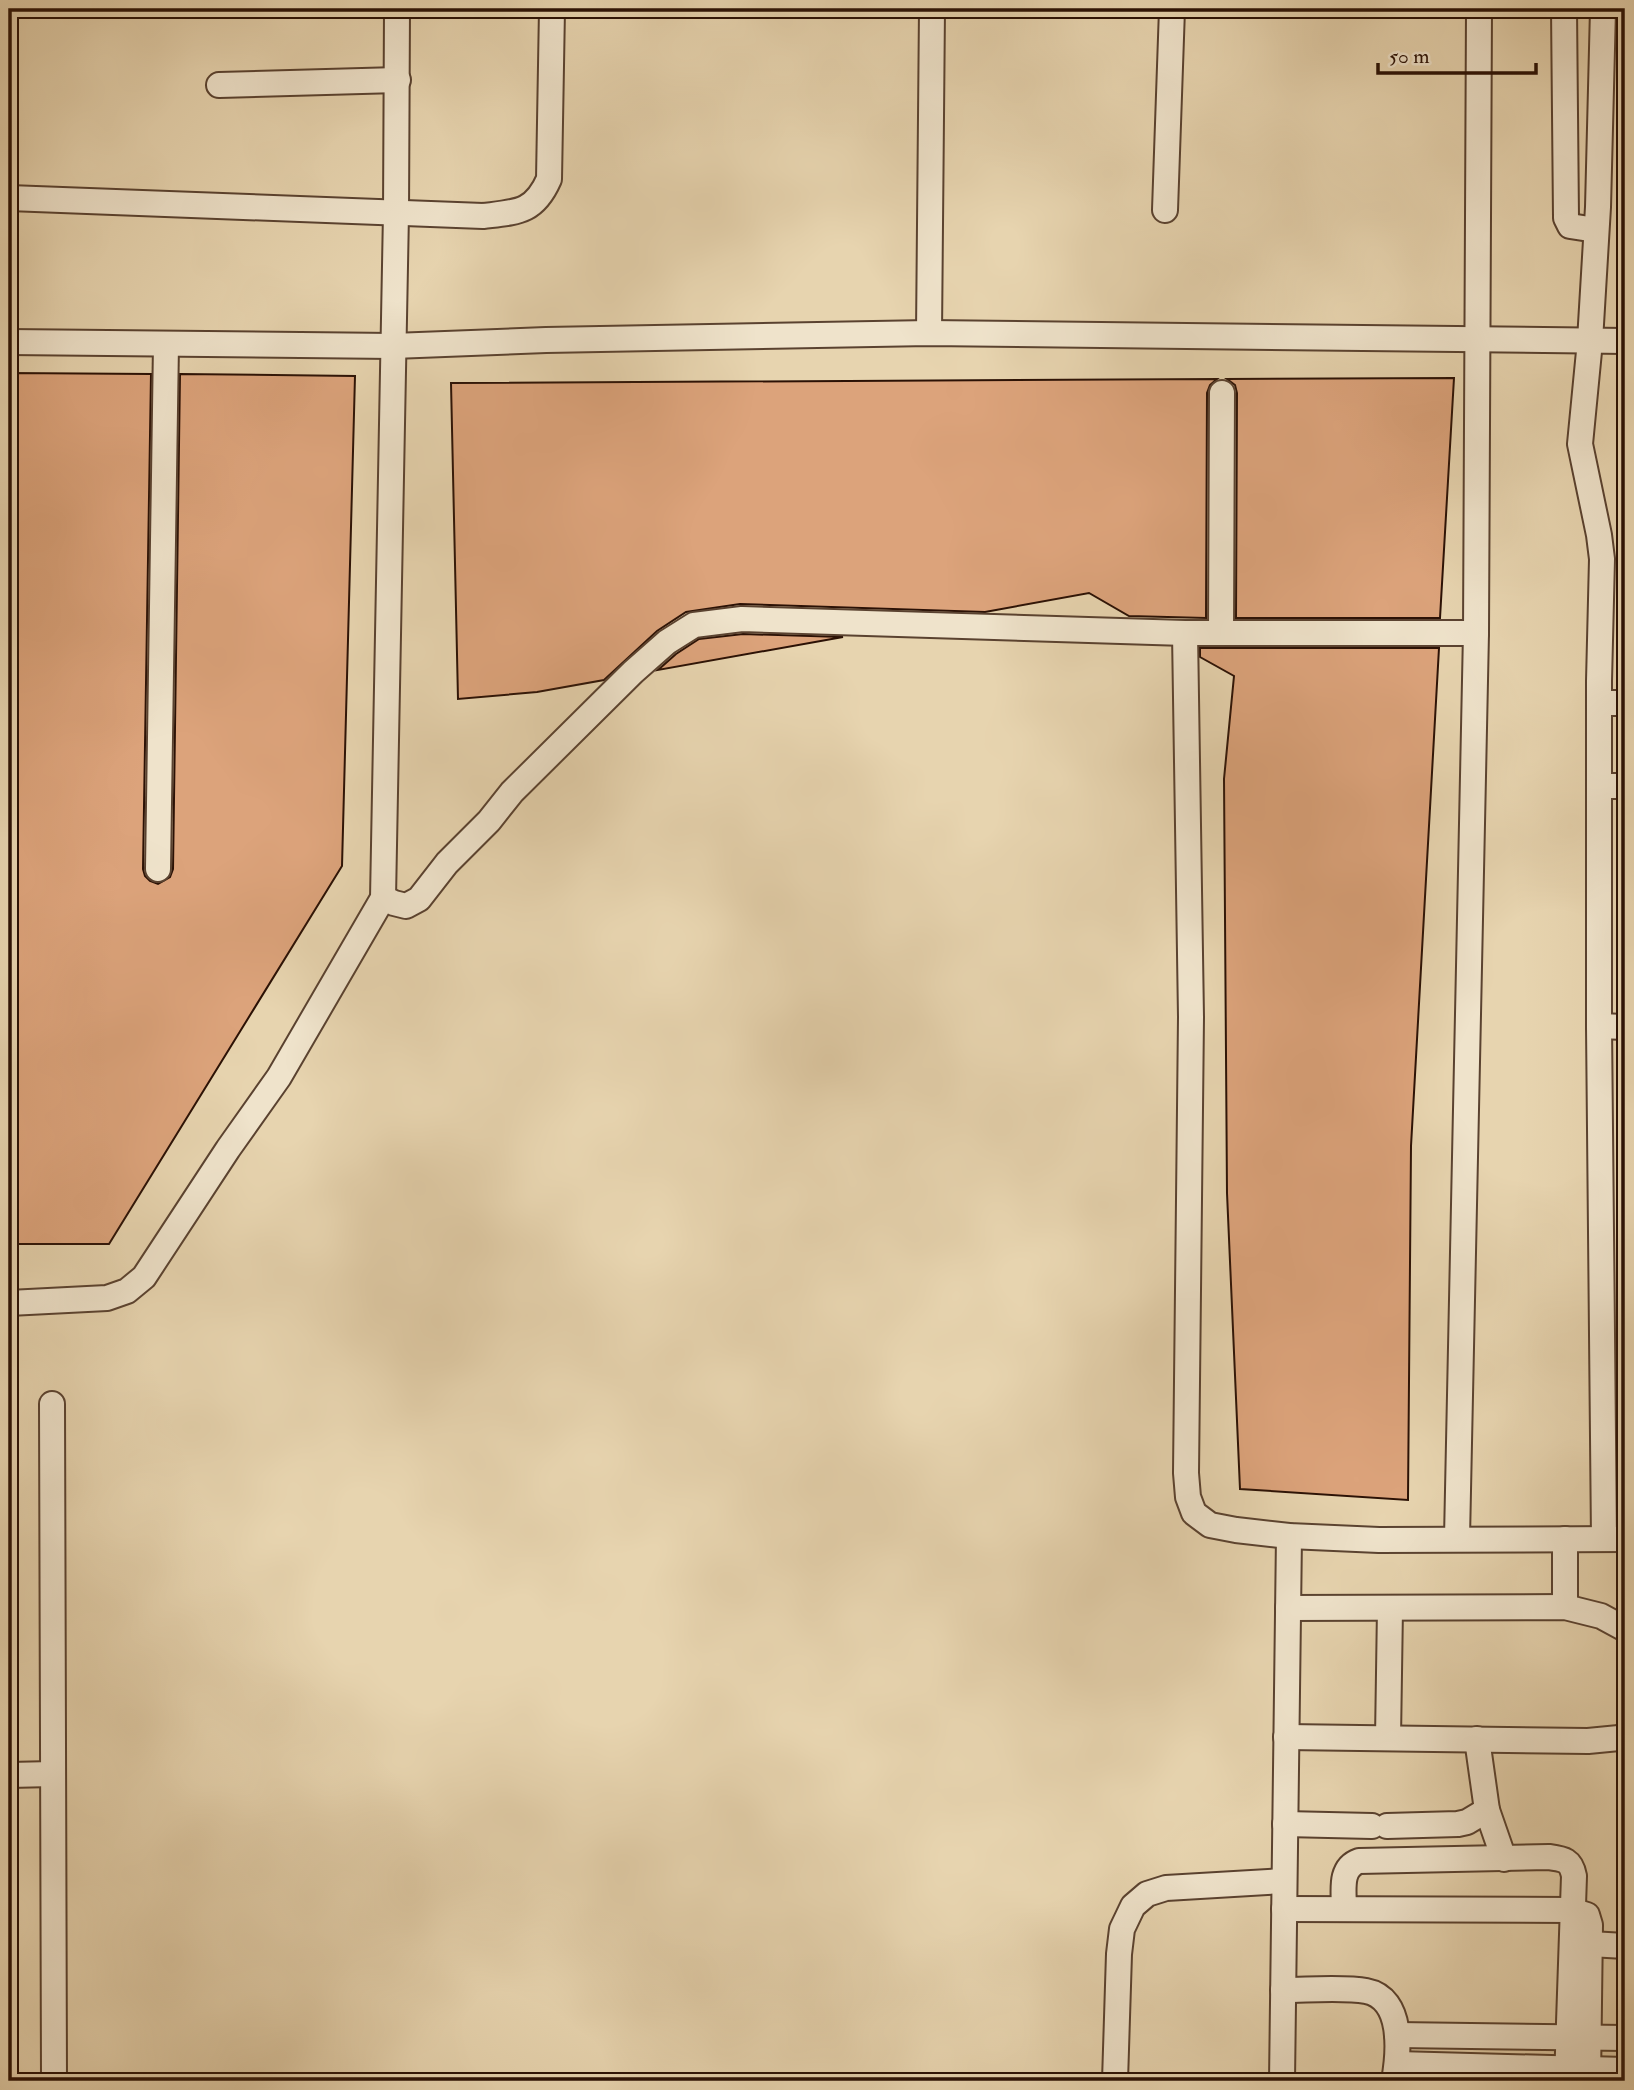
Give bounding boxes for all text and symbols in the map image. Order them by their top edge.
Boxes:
scale bar [1378,32,1536,76]
text: 50 m [1389,43,1430,70]

